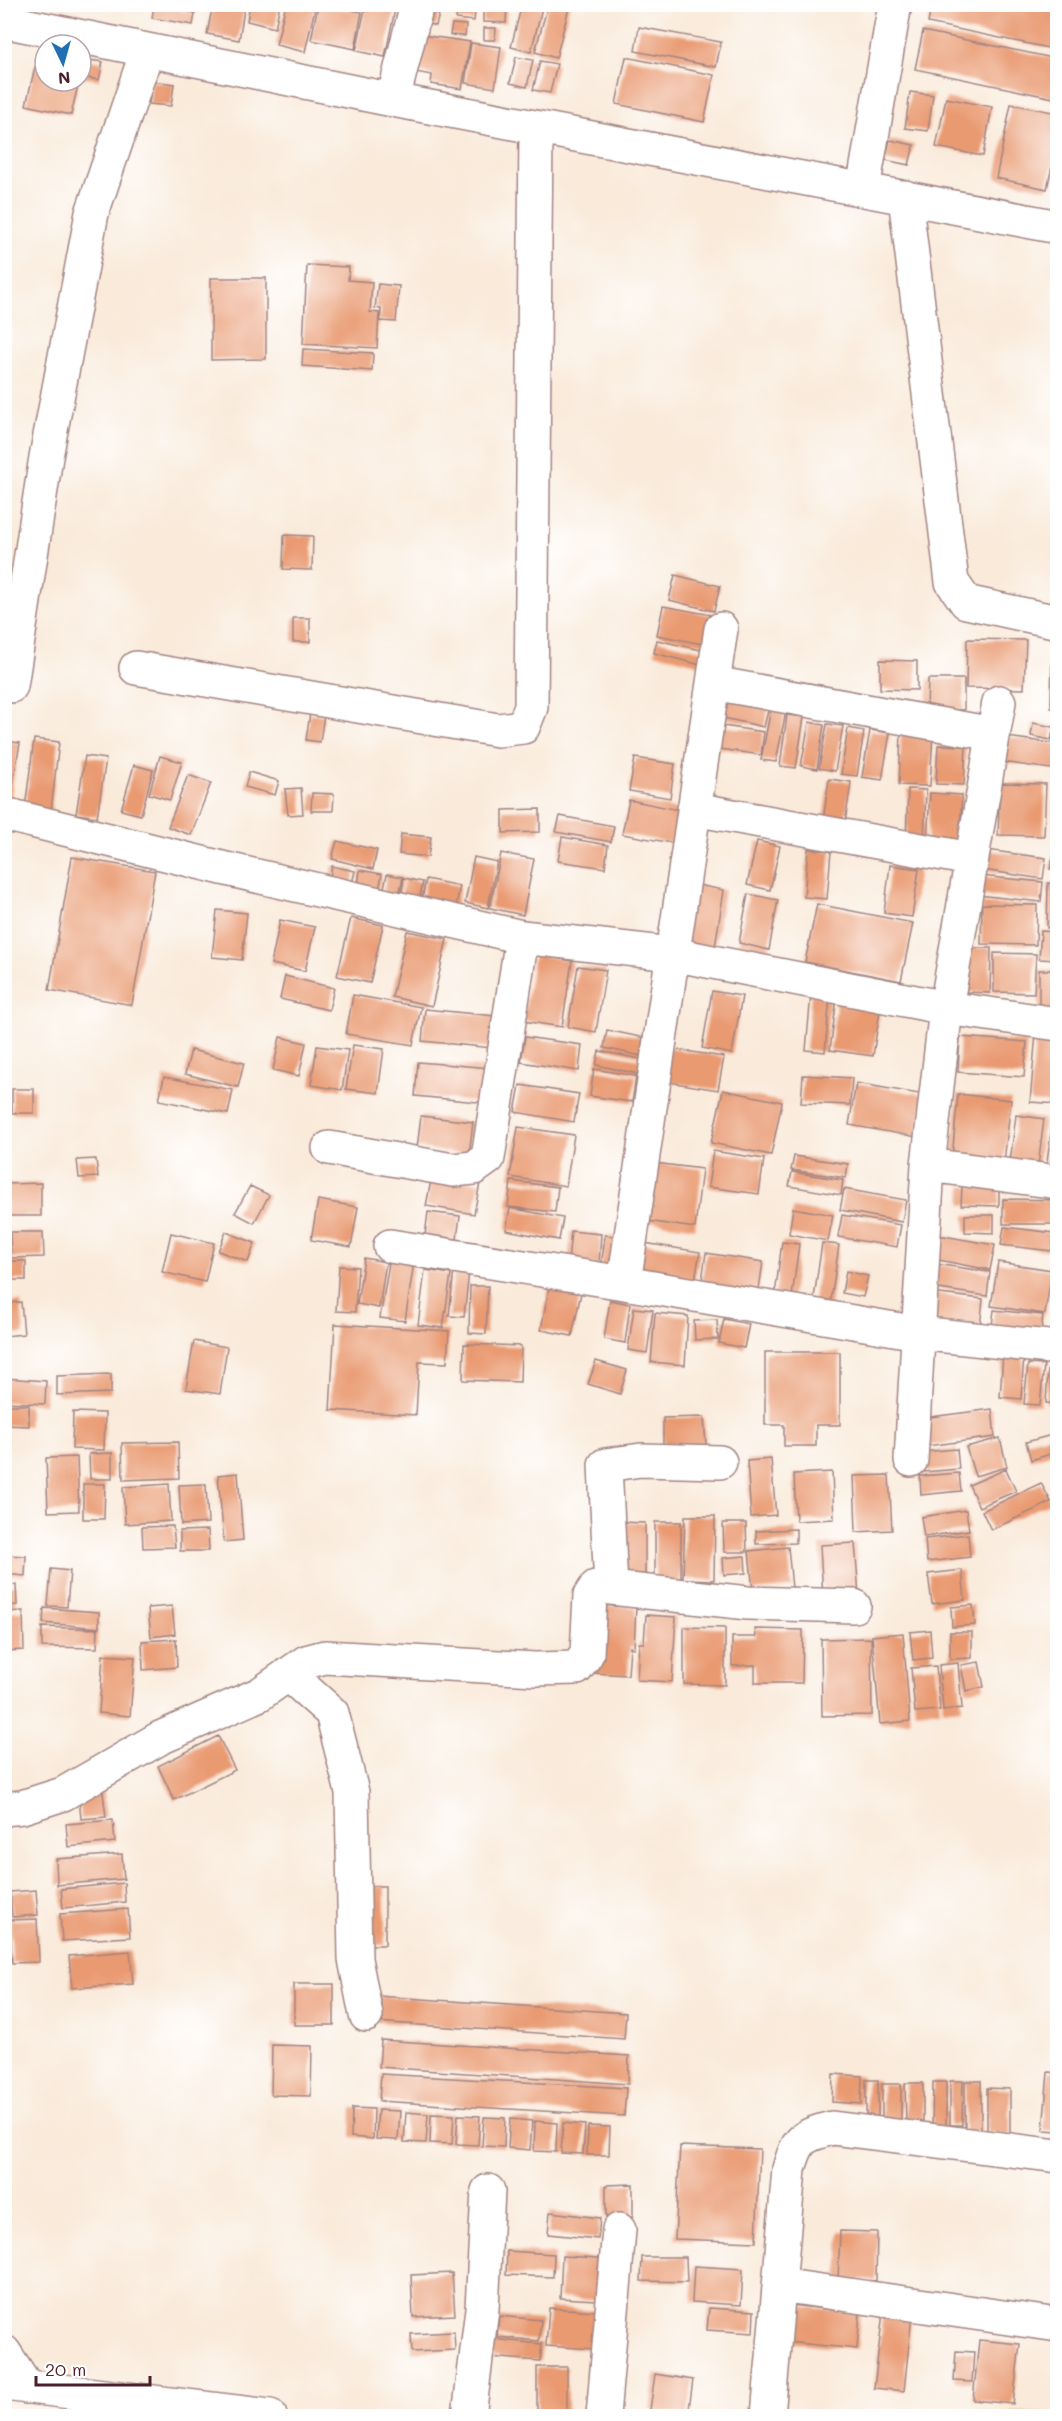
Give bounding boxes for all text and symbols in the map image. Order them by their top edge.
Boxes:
north arrow [33,33,93,93]
text: N [57,67,71,89]
scale bar [36,2349,150,2387]
text: 20 m [45,2357,86,2381]

